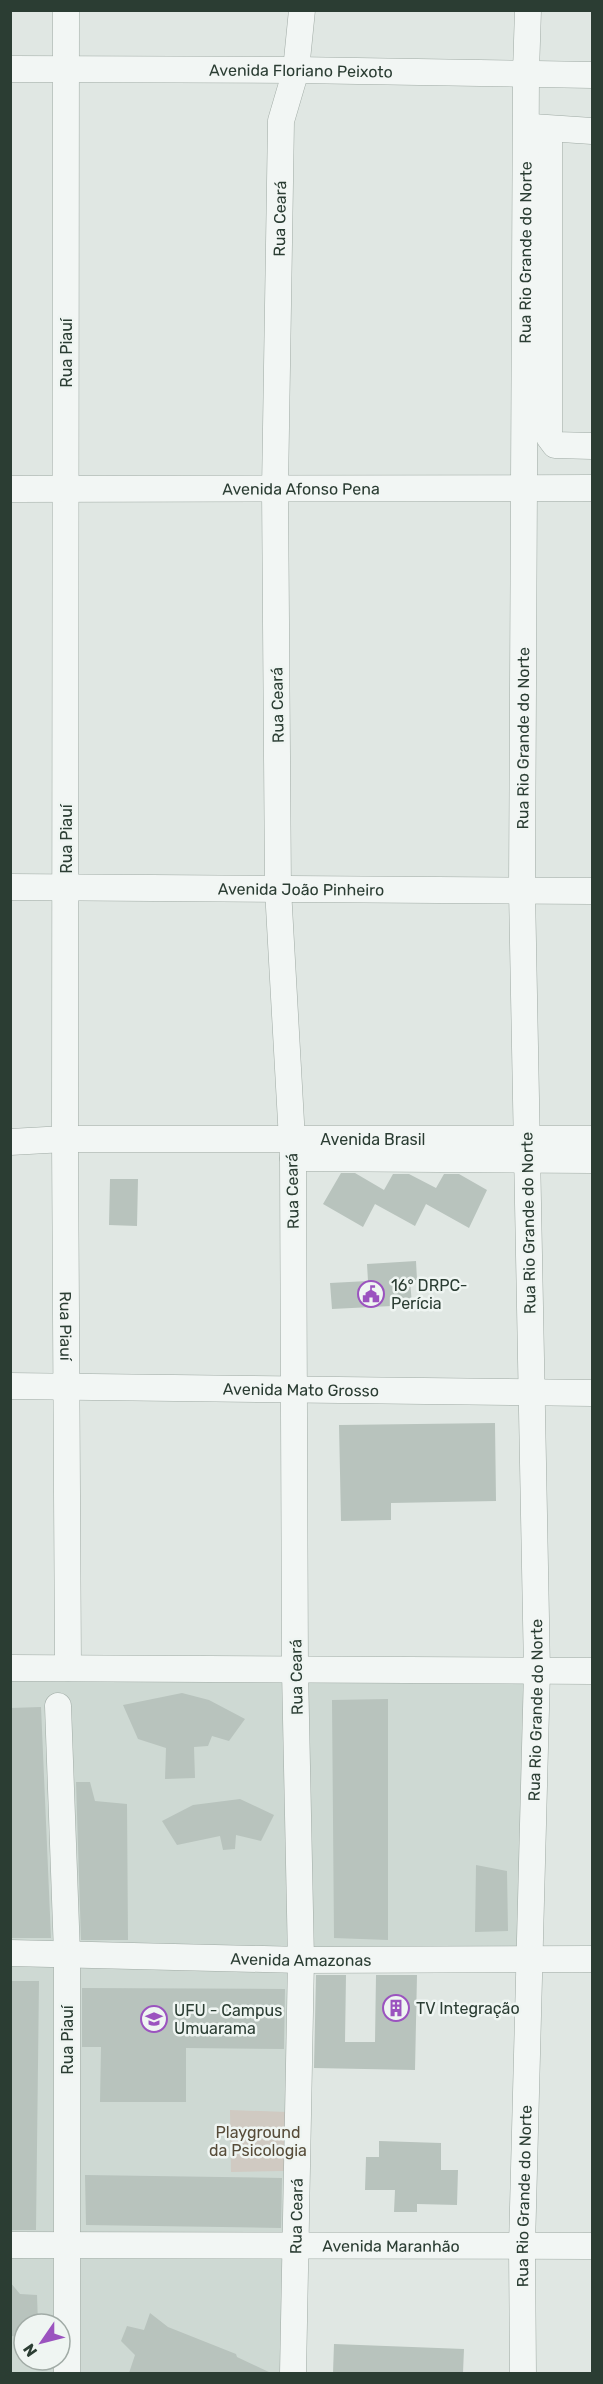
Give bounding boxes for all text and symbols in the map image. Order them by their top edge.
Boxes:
street label: Avenida Floriano Peixoto [209,61,393,82]
street label: Rua Rio Grande do Norte [516,161,536,344]
street label: Rua Ceará [270,180,290,257]
street label: Rua Piauí [57,317,76,388]
street label: Avenida Afonso Pena [222,479,380,499]
street label: Rua Rio Grande do Norte [513,647,533,830]
street label: Rua Ceará [267,667,288,743]
street label: Rua Piauí [57,803,76,874]
street label: Avenida João Pinheiro [218,879,384,900]
street label: Avenida Brasil [320,1130,425,1149]
street label: Rua Rio Grande do Norte [517,1132,540,1314]
street label: Rua Ceará [282,1153,303,1229]
place label: 16° DRPC- Perícia [391,1276,468,1313]
public building icon: 16° DRPC- Perícia [356,1279,386,1309]
street label: Rua Piauí [56,1291,75,1362]
street label: Avenida Mato Grosso [223,1380,379,1400]
street label: Rua Rio Grande do Norte [525,1619,547,1802]
street label: Rua Ceará [286,1639,307,1715]
street label: Avenida Amazonas [230,1949,371,1970]
building icon: TV Integração [381,1993,411,2023]
place label: TV Integração [416,1999,520,2018]
place label: UFU - Campus Umuarama [174,2001,282,2038]
street label: Rua Piauí [58,2004,77,2075]
school or university icon: UFU - Campus Umuarama [139,2004,169,2034]
street label: Rua Rio Grande do Norte [513,2105,536,2287]
park label: Playground da Psicologia [209,2123,307,2160]
street label: Rua Ceará [286,2178,307,2254]
street label: Avenida Maranhão [322,2237,460,2256]
north arrow [12,2312,72,2372]
text: N [19,2340,41,2360]

